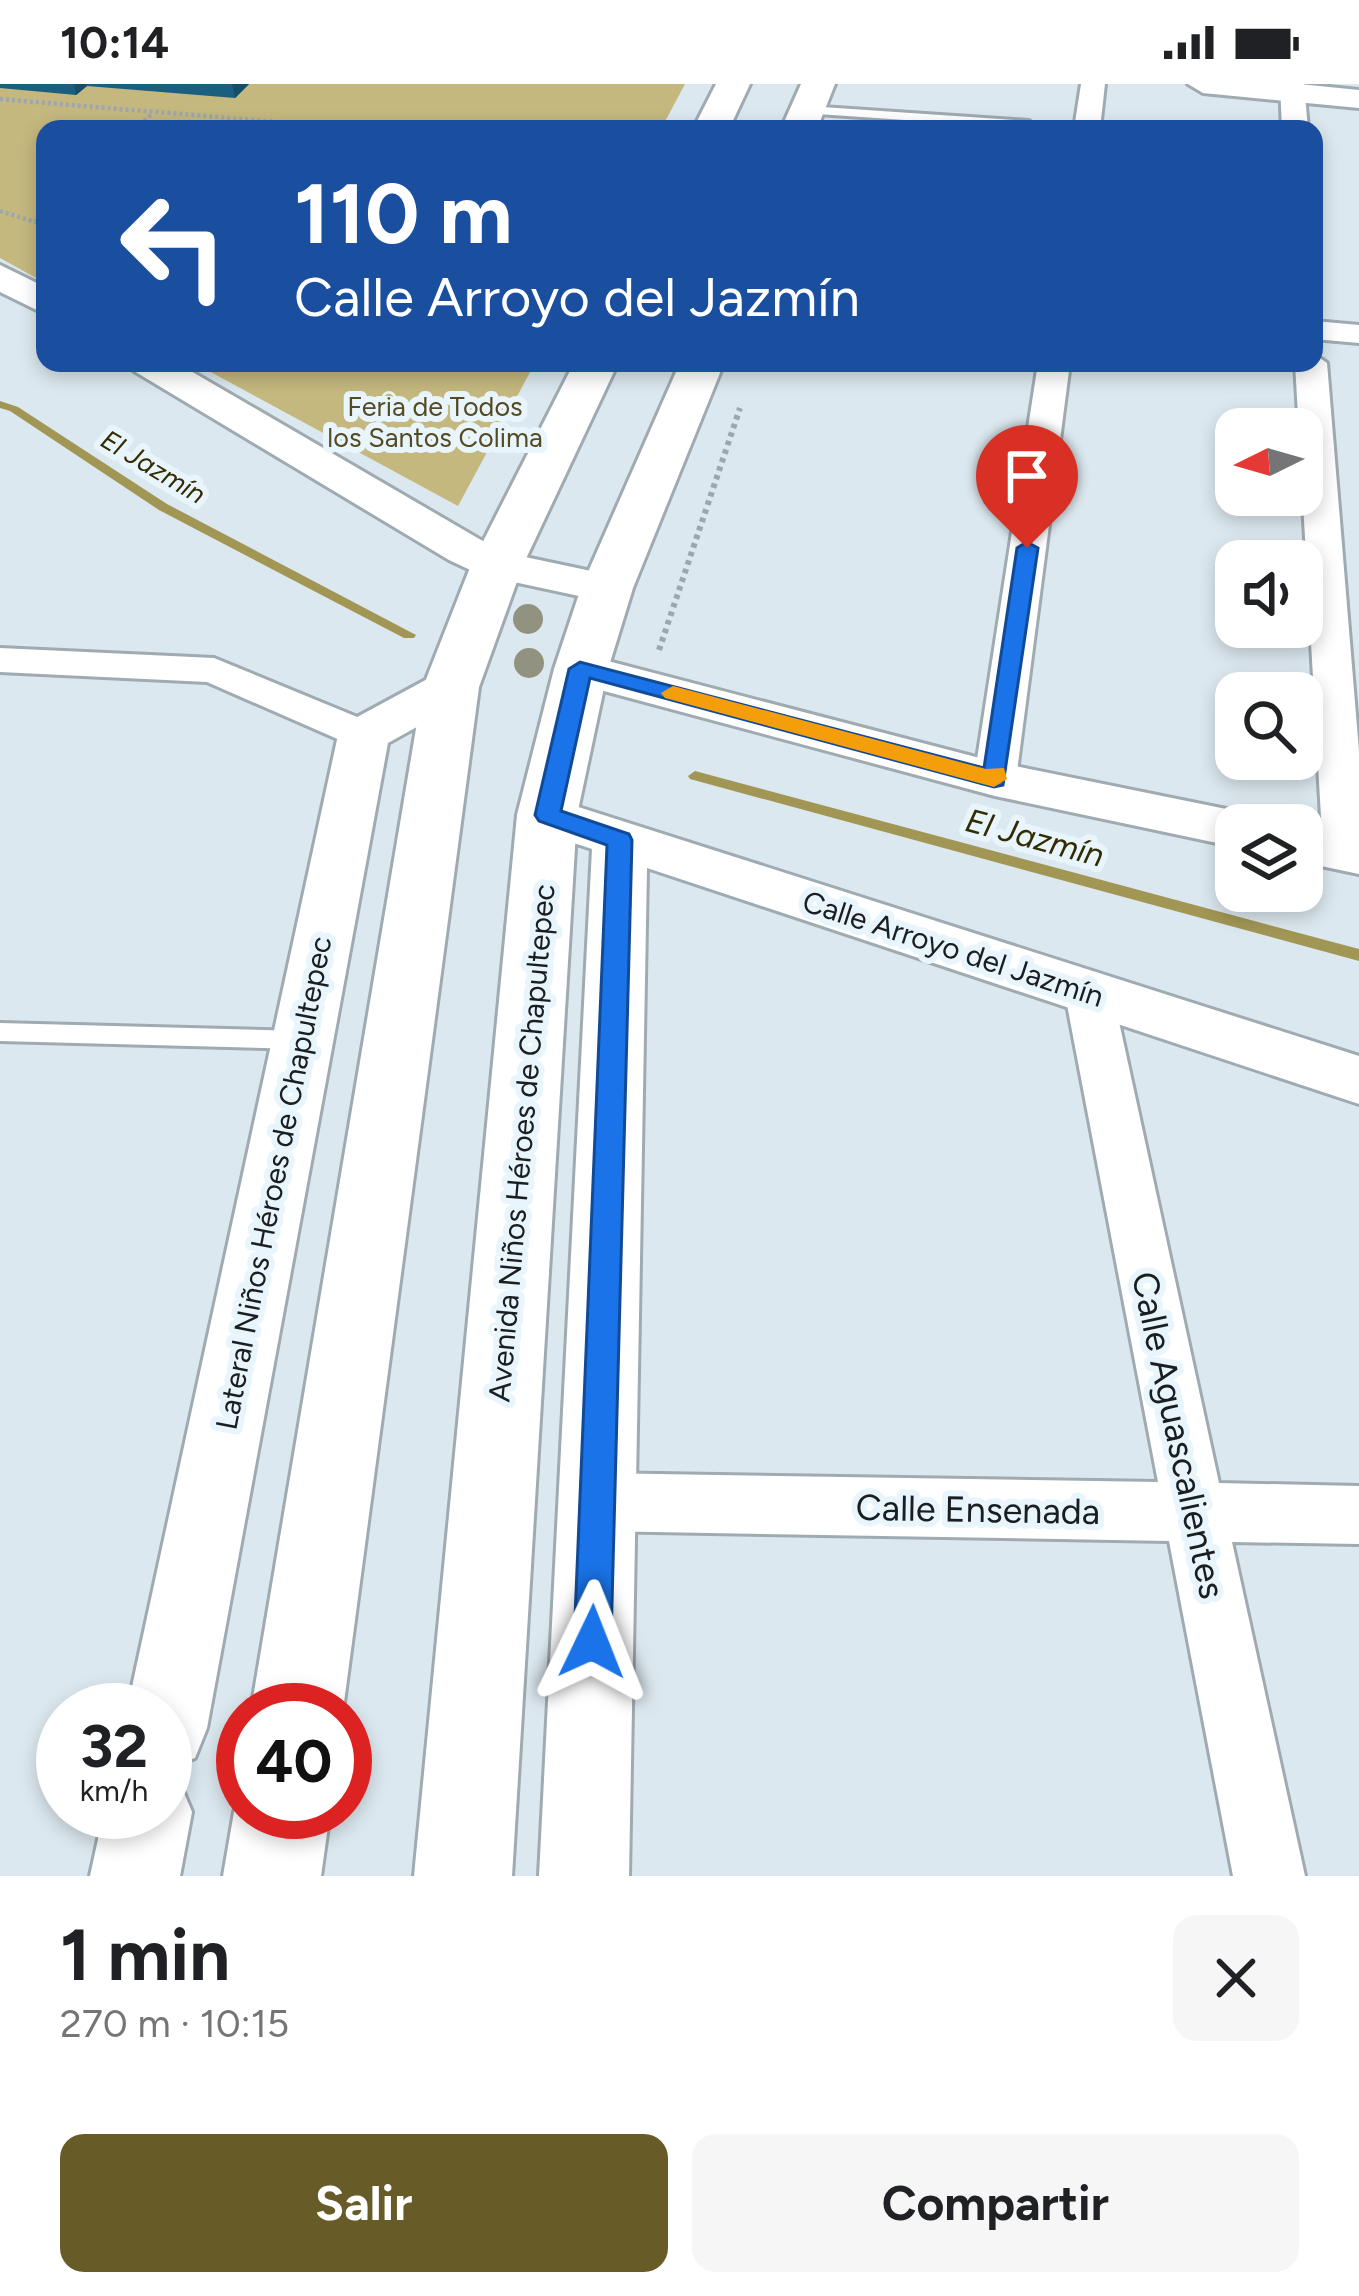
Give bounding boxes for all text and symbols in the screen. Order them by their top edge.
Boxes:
text: 10:14 [60,15,169,69]
text: 110 m [294,163,513,264]
icon: left [96,168,252,324]
text: Calle Arroyo del Jazmín [294,265,860,330]
park label: Feria de Todos los Santos Colima [327,390,543,454]
north arrow [1215,408,1323,516]
map controls [1215,408,1323,912]
water label: El Jazmín [95,423,211,511]
pin [976,425,1078,548]
icon: arrive [994,443,1060,509]
button: sound [1215,540,1323,648]
button: search [1215,672,1323,780]
water label: El Jazmín [961,800,1108,875]
button: layers [1215,804,1323,912]
street label: Calle Arroyo del Jazmín [798,882,1108,1015]
street label: Avenida Niños Héroes de Chapultepec [480,883,563,1403]
street label: Lateral Niños Héroes de Chapultepec [207,933,340,1433]
street label: Calle Aguascalientes [1123,1268,1234,1602]
street label: Calle Ensenada [855,1486,1101,1533]
position arrow [529,1579,655,1705]
speed limit sign: 40 [216,1683,372,1839]
text: 32 [80,1710,148,1782]
text: km/h [80,1772,148,1809]
text: 1 min [60,1912,230,1998]
button: close [1173,1915,1299,2041]
text: 270 m · 10:15 [60,2000,289,2047]
button: Salir [60,2134,668,2272]
button: Compartir [692,2134,1299,2272]

